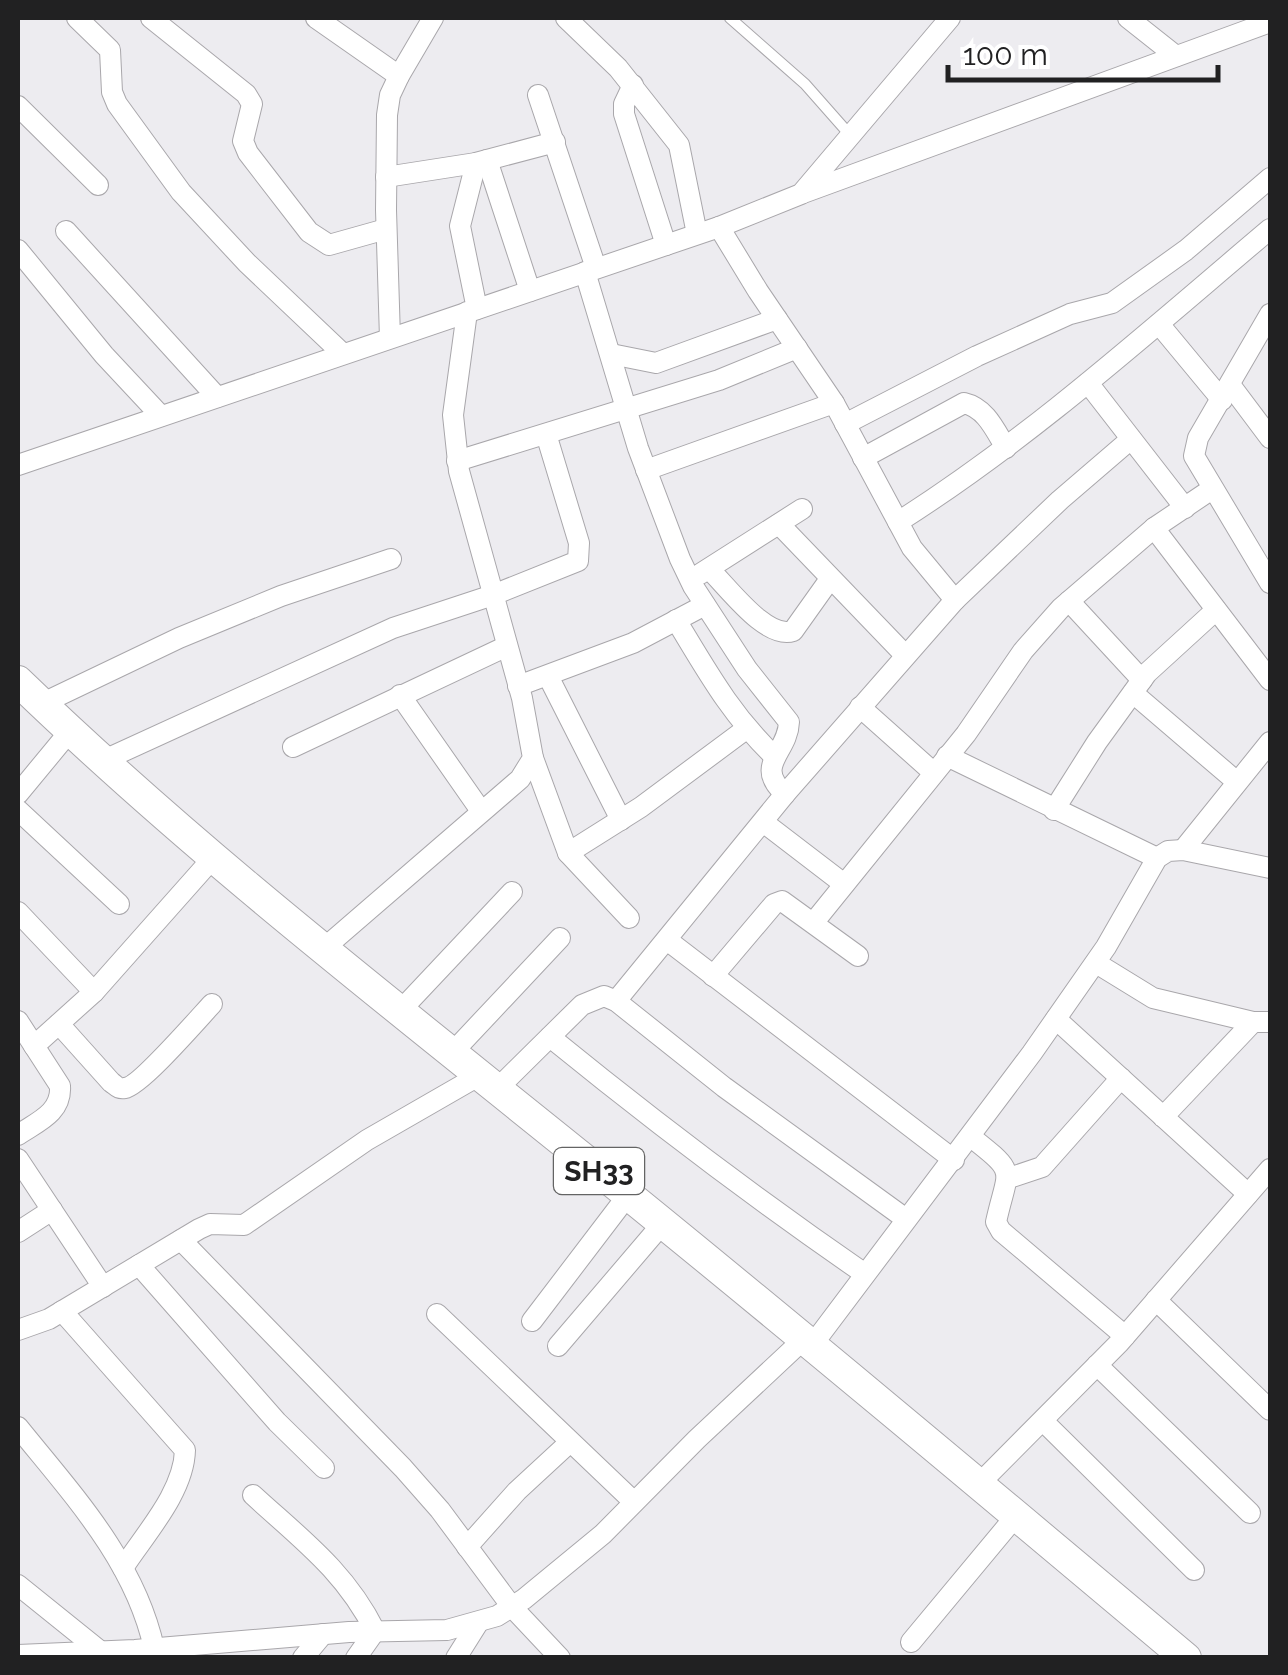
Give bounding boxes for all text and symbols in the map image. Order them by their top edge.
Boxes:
scale bar [948,20,1218,82]
text: 100 m [963,37,1048,72]
road number: SH33 [554,1148,644,1194]

